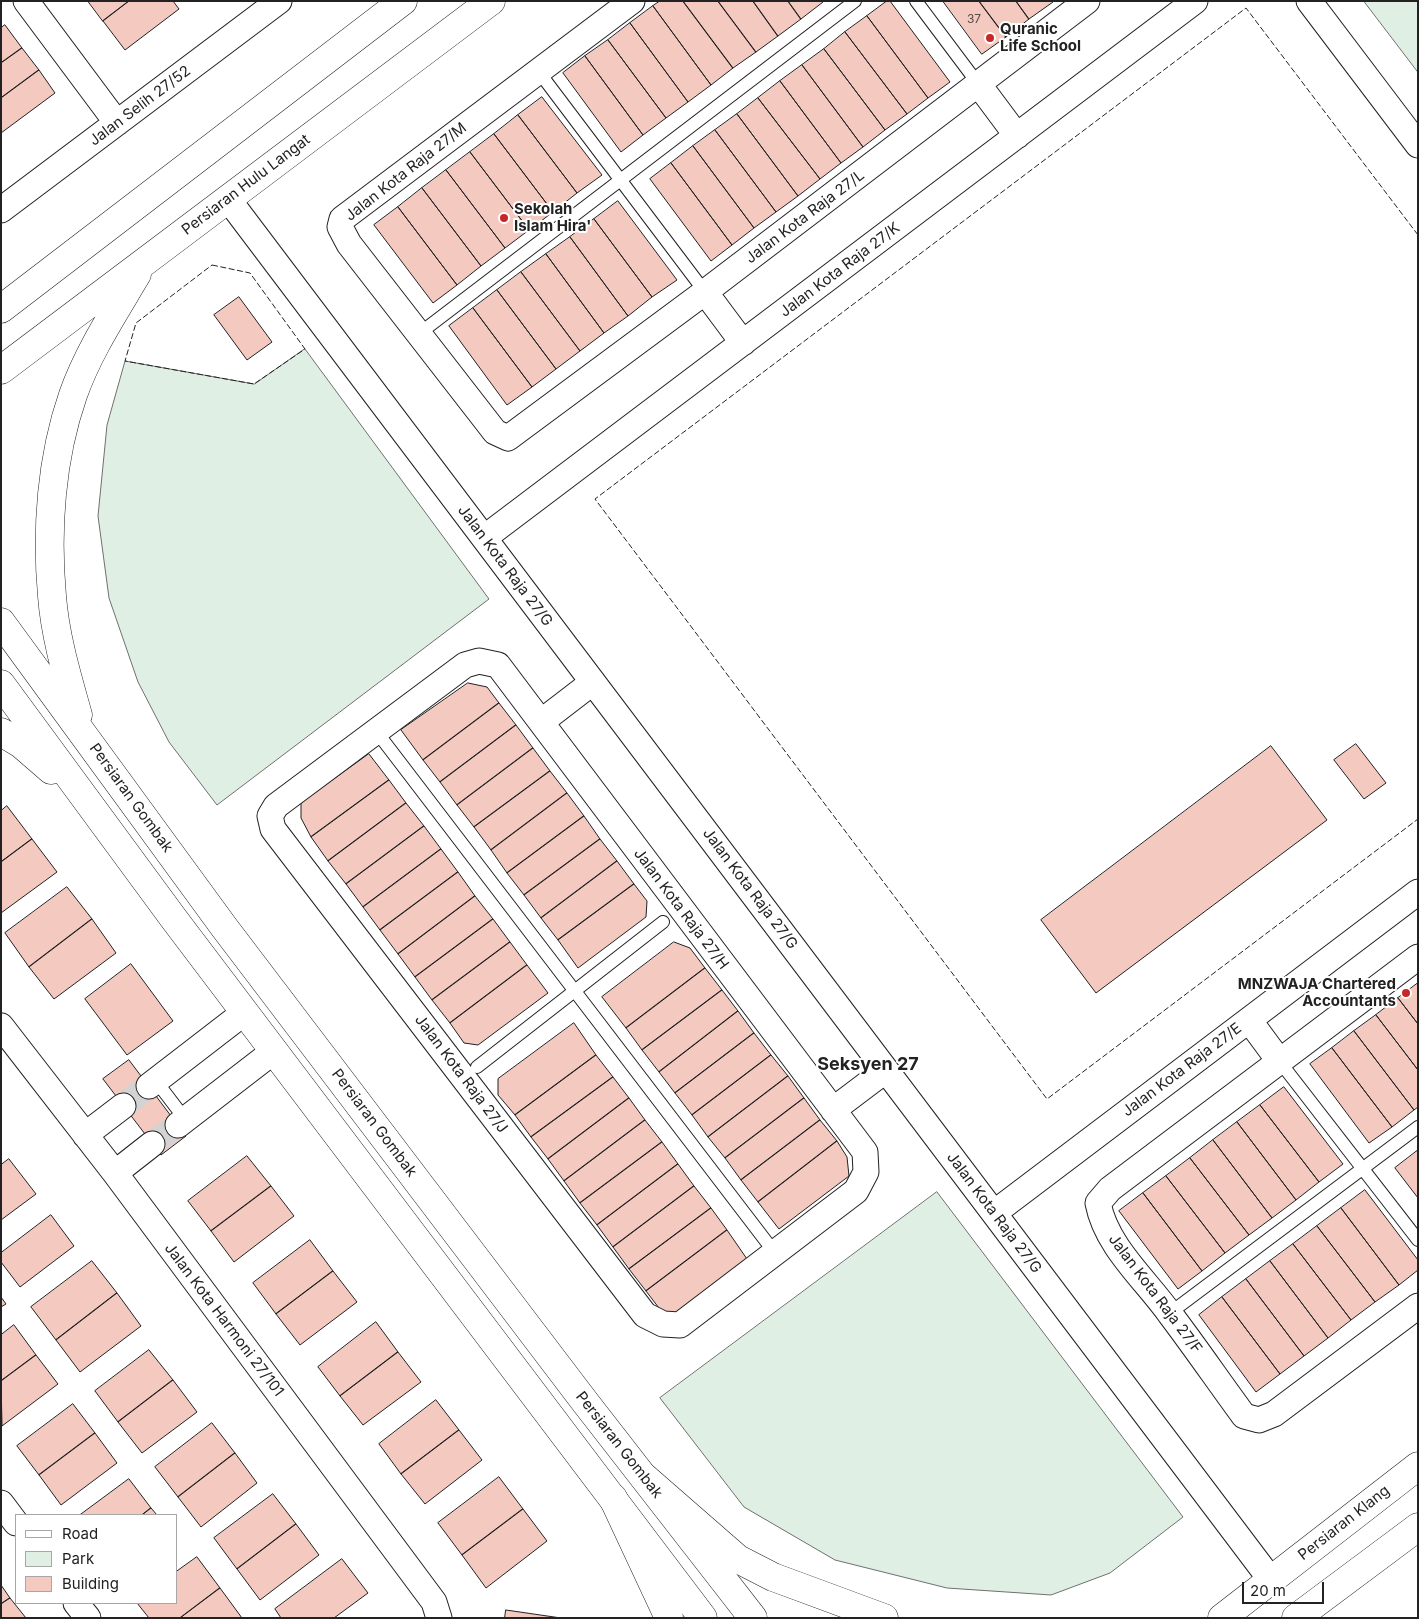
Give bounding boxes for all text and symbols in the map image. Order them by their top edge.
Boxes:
house number: 37 [967,12,981,26]
place label: Quranic Life School [1000,20,1081,55]
marker: Quranic Life School [984,32,996,44]
street label: Jalan Selih 27/52 [86,62,194,150]
street label: Jalan Kota Raja 27/M [342,119,470,225]
street label: Persiaran Hulu Langat [178,131,314,239]
street label: Jalan Kota Raja 27/L [742,166,868,268]
place label: Sekolah Islam Hira' [514,200,591,235]
marker: Sekolah Islam Hira' [498,212,510,224]
street label: Jalan Kota Raja 27/K [776,219,904,321]
street label: Jalan Kota Raja 27/G [454,502,556,630]
street label: Persiaran Gombak [85,740,177,856]
street label: Jalan Kota Raja 27/G [699,825,801,953]
street label: Jalan Kota Raja 27/H [630,845,732,973]
place label: MNZWAJA Chartered Accountants [1238,975,1396,1010]
marker: MNZWAJA Chartered Accountants [1400,987,1412,999]
street label: Jalan Kota Raja 27/J [411,1011,511,1137]
street label: Jalan Kota Raja 27/E [1119,1019,1245,1121]
district label: Seksyen 27 [817,1054,919,1076]
street label: Persiaran Gombak [328,1066,420,1180]
street label: Jalan Kota Raja 27/G [943,1149,1045,1277]
street label: Jalan Kota Raja 27/F [1104,1231,1206,1357]
street label: Jalan Kota Harmoni 27/101 [160,1240,288,1400]
street label: Persiaran Gombak [572,1388,666,1502]
street label: Persiaran Klang [1295,1482,1393,1564]
legend [15,1514,178,1604]
text: Road [62,1524,98,1543]
text: Park [62,1549,94,1568]
scale bar [1244,1572,1326,1604]
text: Building [62,1574,119,1593]
text: 20 m [1250,1581,1286,1600]

